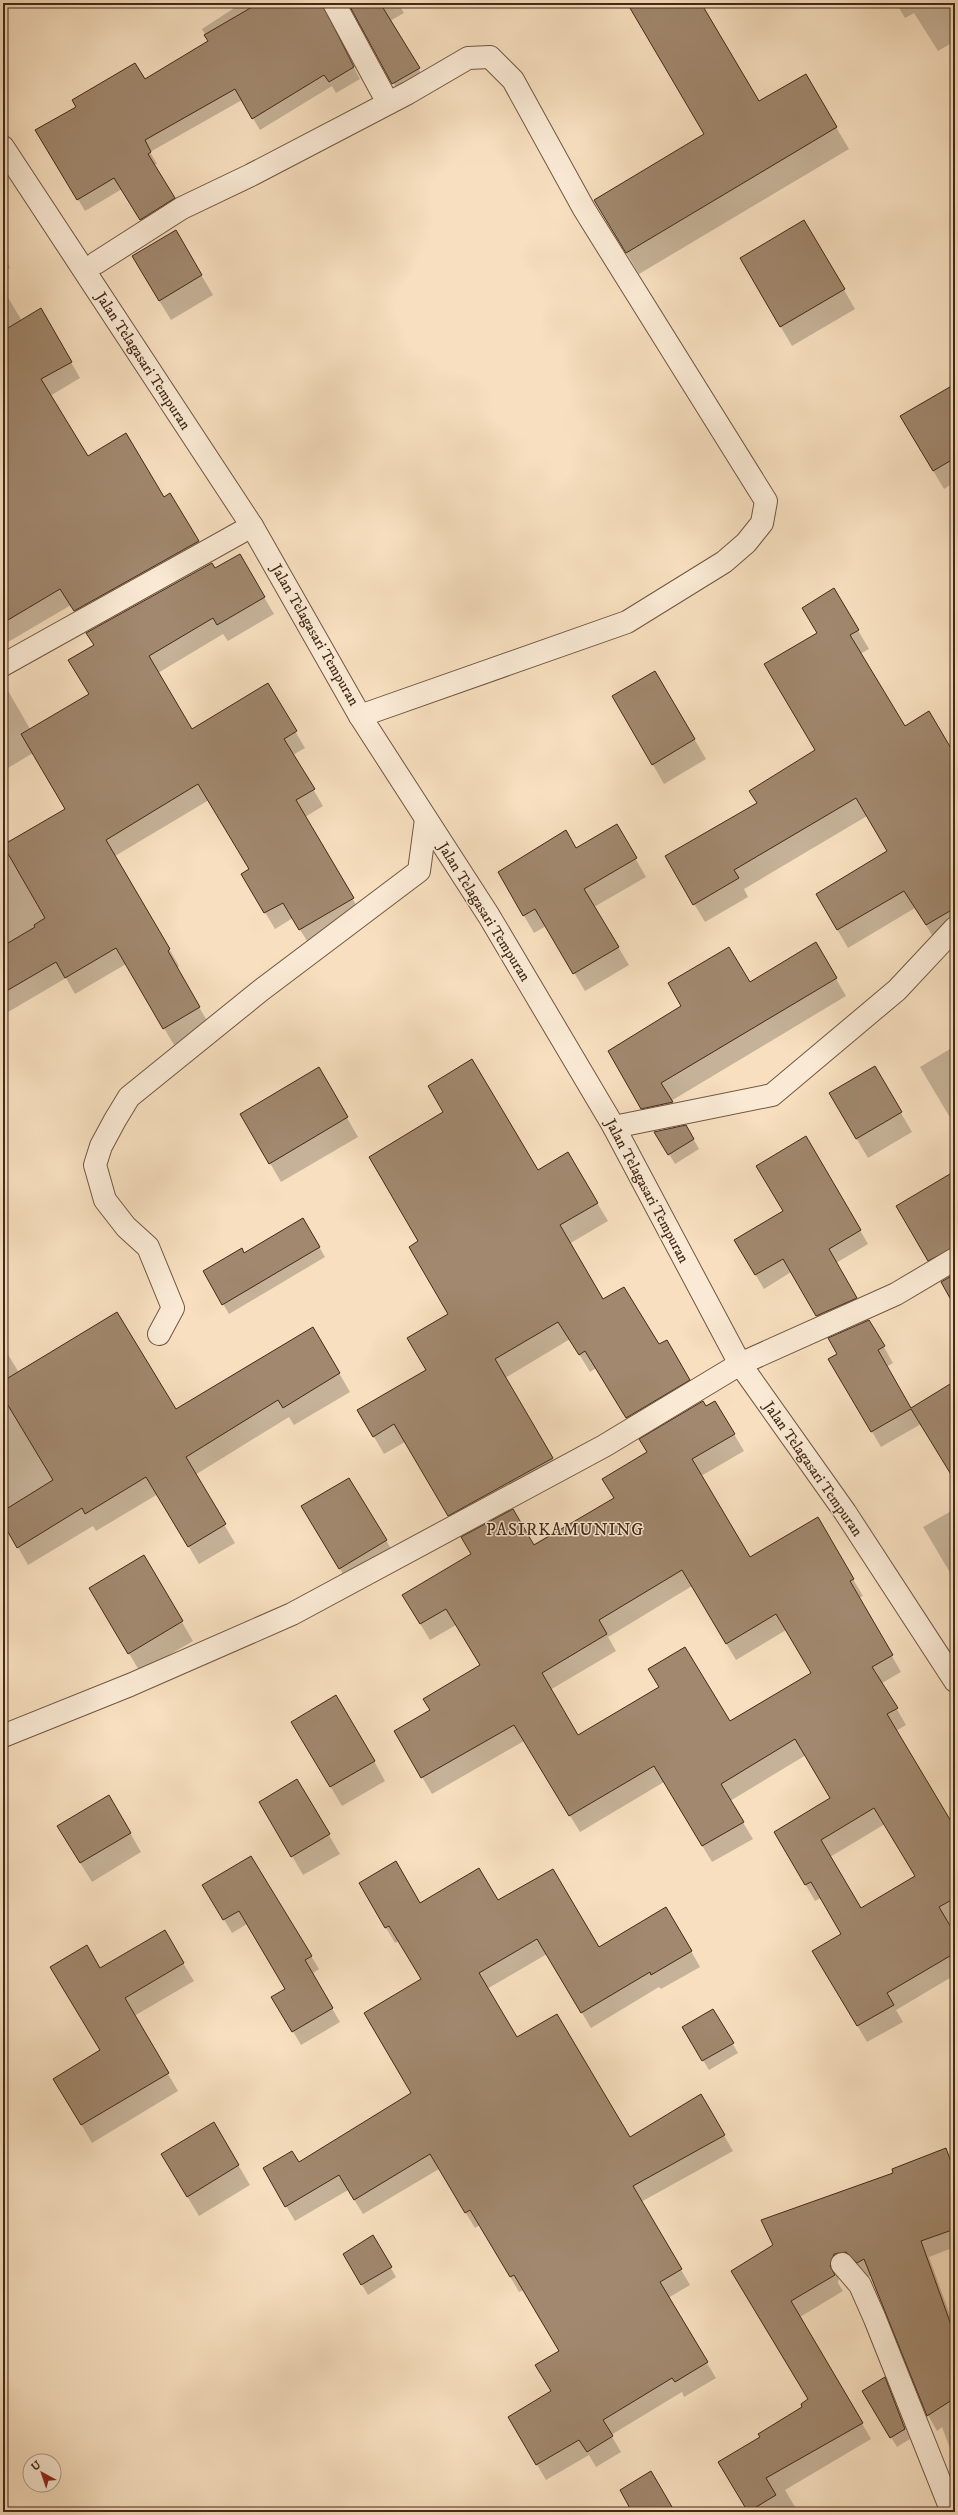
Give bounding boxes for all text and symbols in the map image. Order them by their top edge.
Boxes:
street label: Jalan Telagasari Tempuran [90,287,195,434]
street label: Jalan Telagasari Tempuran [266,559,363,709]
street label: Jalan Telagasari Tempuran [432,837,535,985]
street label: Jalan Telagasari Tempuran [600,1114,693,1266]
street label: Jalan Telagasari Tempuran [758,1396,867,1540]
district label: PASIRKAMUNING [486,1519,644,1541]
north arrow [22,2453,62,2493]
text: U [28,2458,44,2474]

